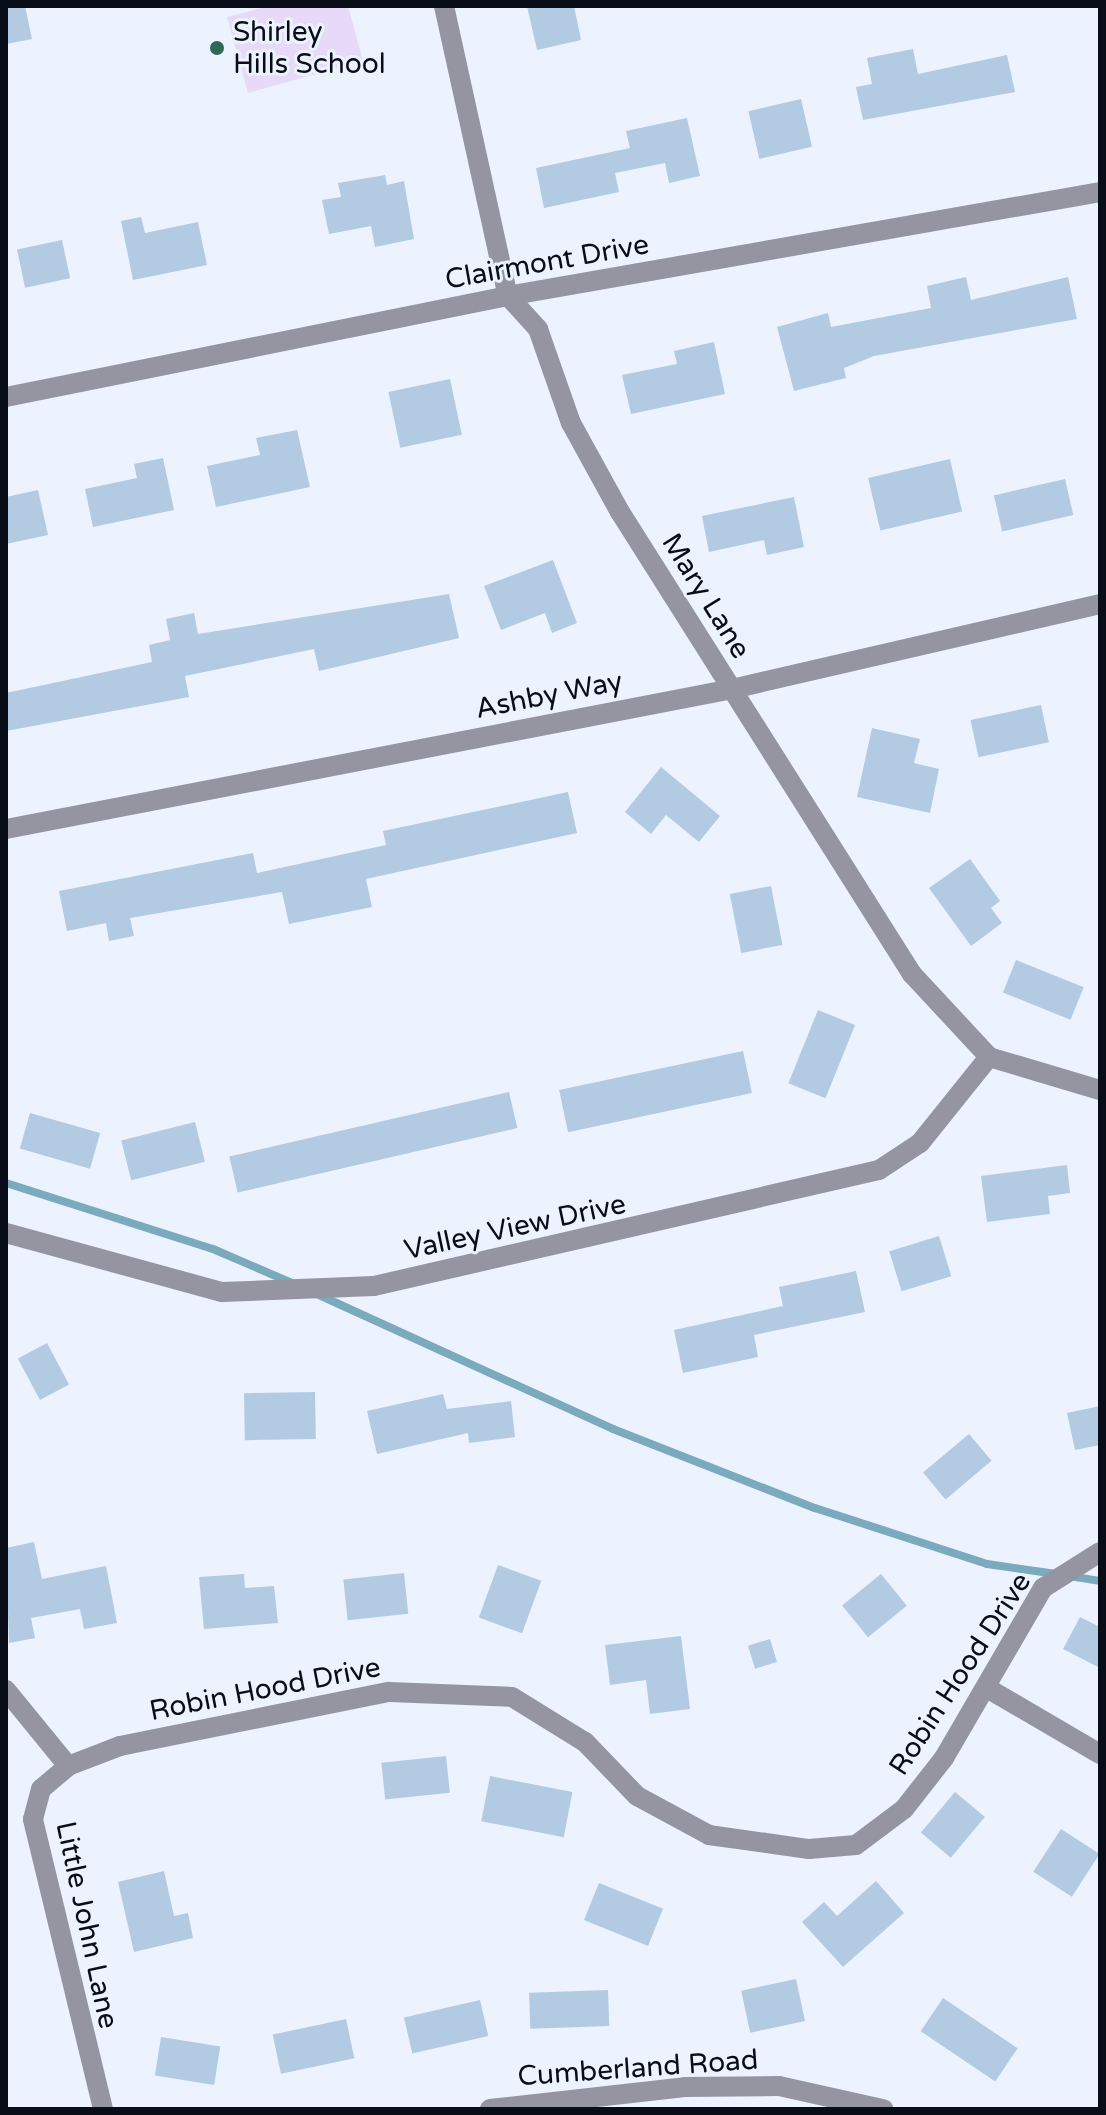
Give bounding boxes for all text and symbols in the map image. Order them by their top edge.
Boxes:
place label: Shirley Hills School [233,15,386,81]
marker: Shirley Hills School [208,39,226,57]
street label: Clairmont Drive [443,228,651,296]
street label: Mary Lane [655,527,757,665]
street label: Ashby Way [473,664,625,726]
street label: Valley View Drive [401,1187,629,1267]
street label: Robin Hood Drive [882,1566,1038,1782]
street label: Robin Hood Drive [147,1650,383,1728]
street label: Little John Lane [49,1818,125,2032]
street label: Cumberland Road [517,2043,759,2093]

